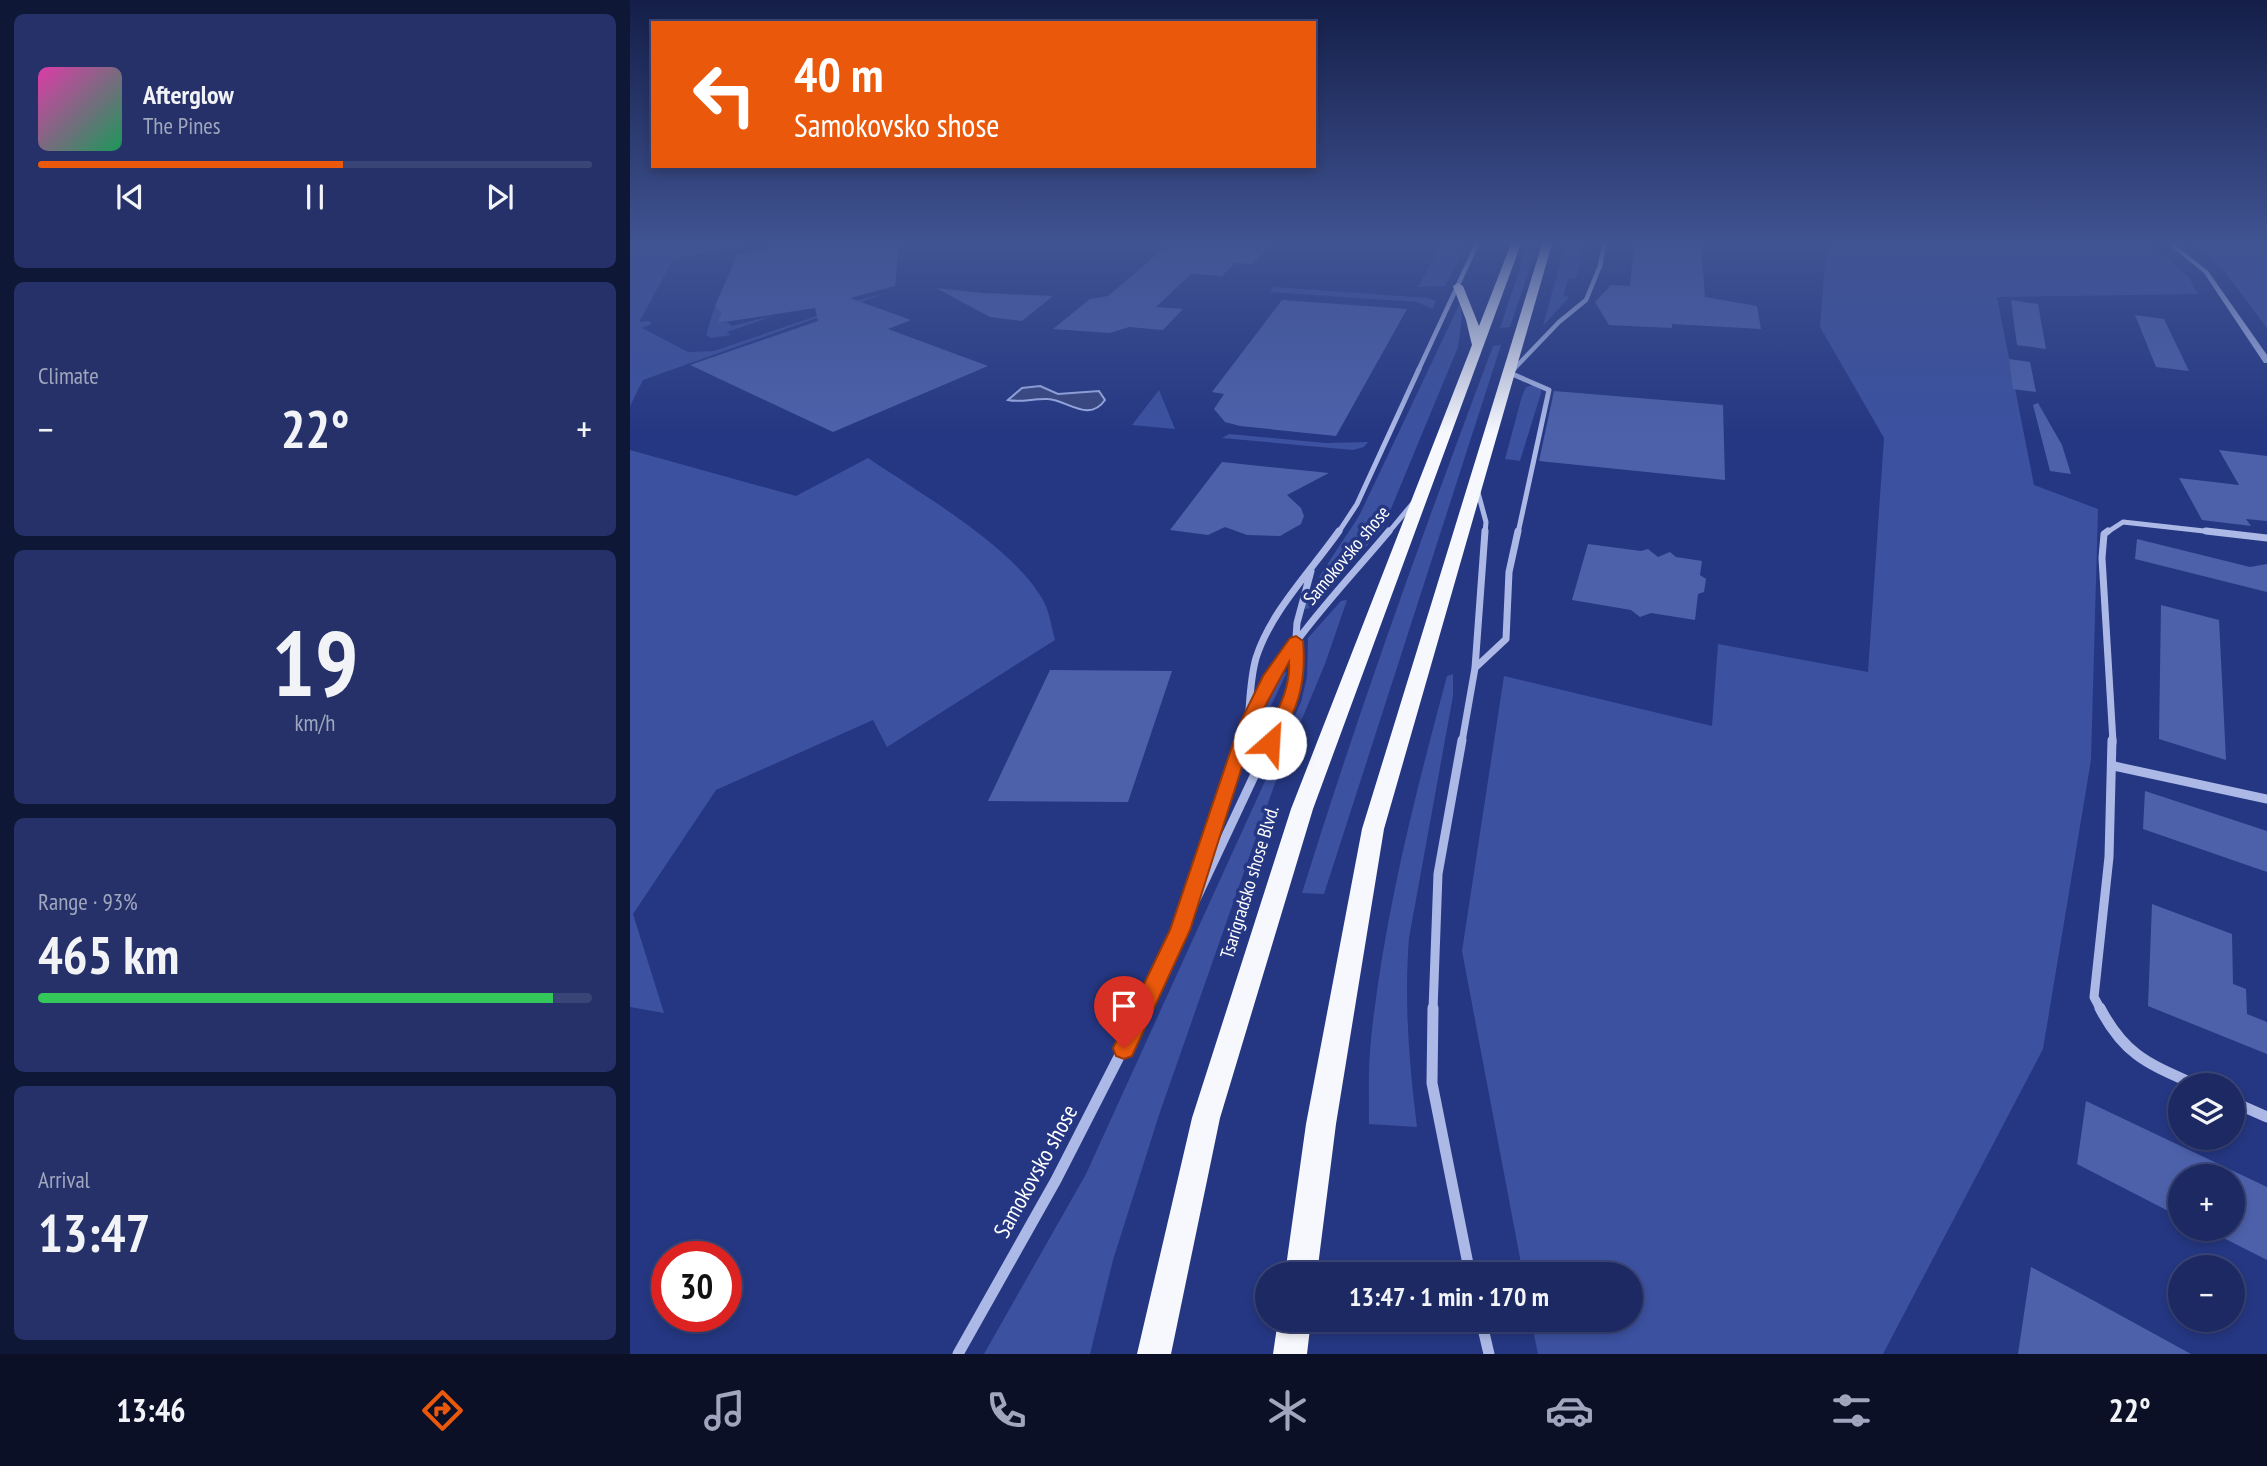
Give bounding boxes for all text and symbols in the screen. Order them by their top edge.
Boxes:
text: 40 m [794,42,883,106]
icon: left [679,49,770,140]
text: Afterglow [143,78,234,111]
text: Samokovsko shose [794,104,999,146]
text: The Pines [143,111,221,140]
icon: previous [111,178,149,216]
icon: pause [296,178,334,216]
icon: next [481,178,519,216]
text: Climate [38,361,99,390]
text: 22° [281,395,349,462]
text: − [38,404,54,453]
text: + [576,404,592,453]
street label: Samokovsko shose [1298,500,1394,609]
text: 19 [272,603,359,721]
position arrow [1233,706,1307,780]
text: km/h [295,708,335,737]
street label: Tsarigradsko shose Blvd. [1214,802,1284,962]
text: Range · 93% [38,887,138,916]
text: 465 km [38,921,179,988]
pin [1094,976,1154,1048]
icon: arrive [1105,987,1143,1025]
map controls [2168,1073,2245,1332]
button: layers [2168,1073,2245,1150]
street label: Samokovsko shose [987,1099,1083,1243]
button: + [2168,1164,2245,1241]
text: Arrival [38,1165,90,1194]
text: 13:47 [38,1199,150,1266]
speed limit sign: 30 [651,1241,742,1332]
button: − [2168,1255,2245,1332]
text: 13:47 · 1 min · 170 m [1349,1280,1549,1313]
icon: directions [418,1386,467,1435]
icon: music [700,1386,749,1435]
icon: phone [982,1386,1031,1435]
icon: climate [1263,1386,1312,1435]
icon: car [1545,1386,1594,1435]
icon: filters [1827,1386,1876,1435]
text: 13:46 [116,1389,186,1431]
text: 22° [2108,1389,2151,1431]

